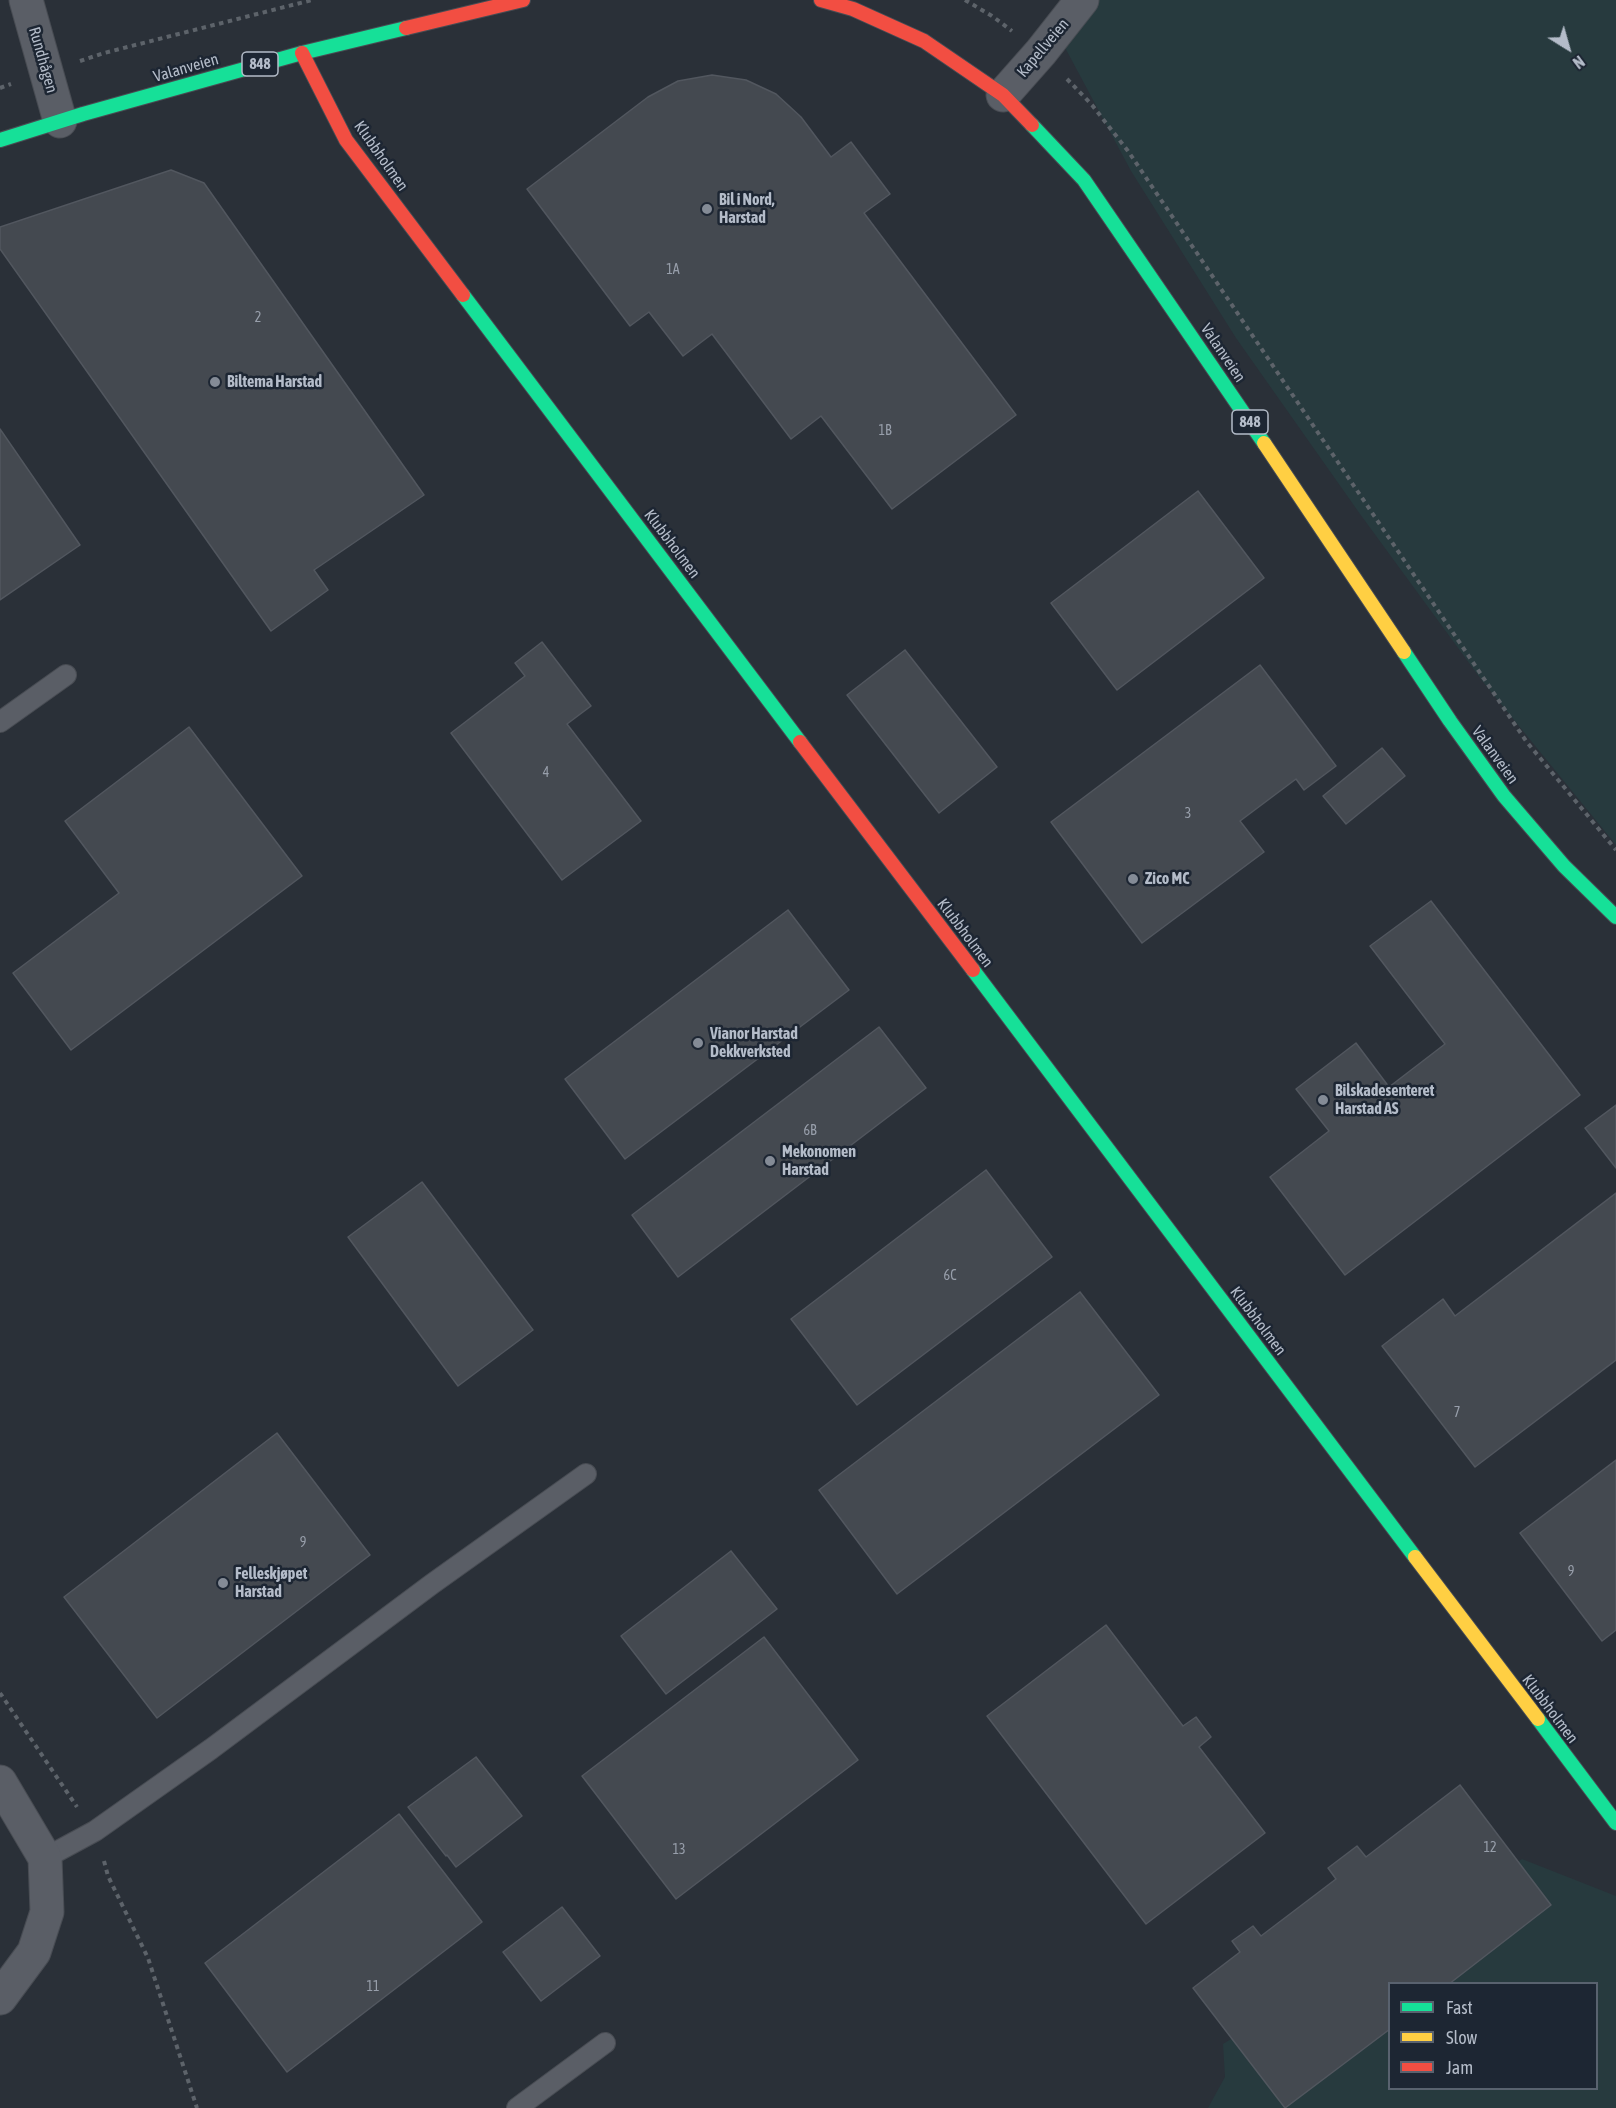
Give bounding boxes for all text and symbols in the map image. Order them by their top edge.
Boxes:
street label: Kapellveien [1013,15,1073,81]
north arrow [1538,18,1598,78]
street label: Rundhågen [24,25,62,95]
street label: Valanveien [151,50,221,86]
road number: 848 [242,52,278,76]
text: N [1570,52,1588,72]
street label: Klubbholmen [350,117,412,195]
place label: Bil i Nord, Harstad [719,190,775,228]
marker: Bil i Nord, Harstad [700,202,714,216]
house number: 1A [666,262,680,278]
house number: 2 [255,310,261,326]
street label: Valanveien [1196,320,1250,386]
place label: Biltema Harstad [227,372,322,392]
marker: Biltema Harstad [208,375,222,389]
road number: 848 [1232,410,1268,434]
house number: 1B [878,423,892,439]
street label: Klubbholmen [640,506,704,582]
street label: Valanveien [1468,722,1522,788]
house number: 4 [543,765,549,781]
house number: 3 [1185,806,1191,822]
place label: Zico MC [1145,869,1189,889]
marker: Zico MC [1126,872,1140,886]
street label: Klubbholmen [933,895,997,971]
place label: Vianor Harstad Dekkverksted [710,1024,798,1062]
marker: Vianor Harstad Dekkverksted [691,1036,705,1050]
place label: Bilskadesenteret Harstad AS [1335,1081,1434,1119]
marker: Bilskadesenteret Harstad AS [1316,1093,1330,1107]
house number: 6B [803,1123,817,1139]
place label: Mekonomen Harstad [782,1142,856,1180]
marker: Mekonomen Harstad [763,1154,777,1168]
house number: 6C [944,1268,956,1284]
street label: Klubbholmen [1226,1283,1290,1359]
house number: 7 [1454,1405,1460,1421]
house number: 9 [300,1535,306,1551]
place label: Felleskjøpet Harstad [235,1564,307,1602]
house number: 9 [1568,1564,1574,1580]
marker: Felleskjøpet Harstad [216,1576,230,1590]
street label: Klubbholmen [1518,1671,1582,1747]
house number: 12 [1483,1840,1497,1856]
house number: 13 [672,1842,686,1858]
house number: 11 [366,1979,380,1995]
legend [1388,1982,1598,2090]
text: Fast [1446,1997,1473,2018]
text: Slow [1446,2027,1477,2048]
text: Jam [1446,2057,1473,2078]

